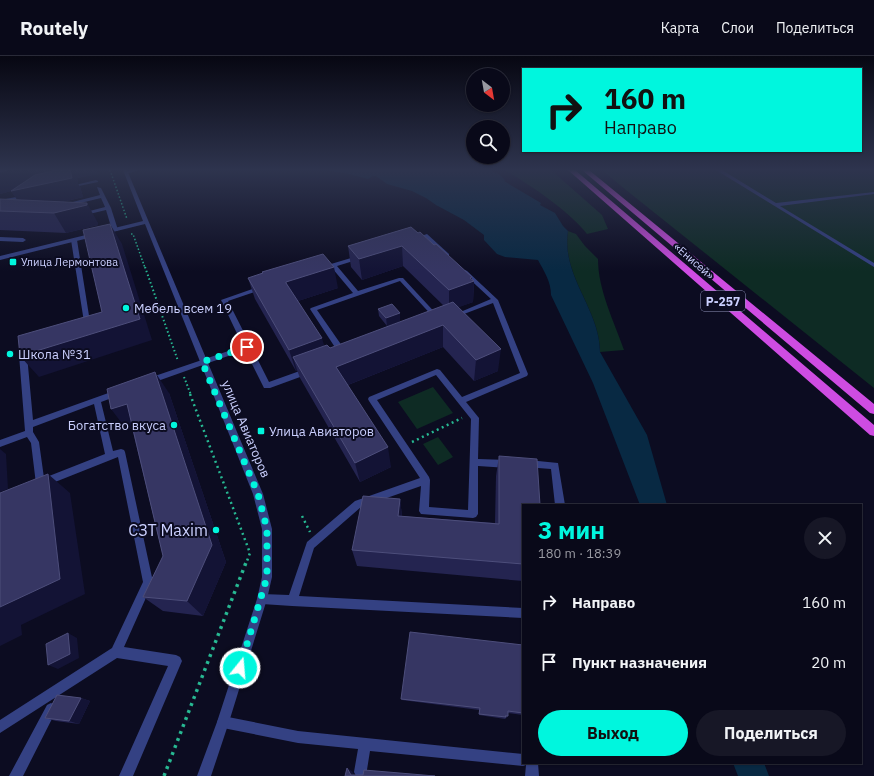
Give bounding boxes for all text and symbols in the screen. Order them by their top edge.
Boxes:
text: Routely [20,16,88,40]
text: Карта [661,19,699,37]
text: Слои [721,19,754,37]
text: Поделиться [776,19,854,37]
north arrow [466,68,510,112]
map controls [466,68,510,164]
text: 160 m [604,80,686,117]
icon: right [538,84,590,136]
text: Направо [604,116,677,139]
button: search [466,120,510,164]
street label: «Енисей» [671,240,717,282]
place label: Улица Лермонтова [21,255,118,269]
marker: Улица Лермонтова [8,257,18,267]
road number: Р-257 [701,291,745,311]
place label: Мебель всем 19 [134,300,232,317]
marker: Мебель всем 19 [121,303,131,313]
pin [230,330,264,364]
icon: arrive [236,336,258,358]
place label: Школа №31 [18,346,91,363]
marker: Школа №31 [5,349,15,359]
street label: улица Авиаторов [218,378,274,480]
place label: Богатство вкуса [68,417,166,434]
marker: Богатство вкуса [169,420,179,430]
place label: Улица Авиаторов [269,423,374,440]
marker: Улица Авиаторов [256,426,266,436]
text: 3 мин [538,514,605,546]
button: close [804,517,846,559]
place label: СЗТ Maxim [128,520,208,540]
marker: СЗТ Maxim [211,525,221,535]
text: 180 m · 18:39 [538,545,621,562]
icon: right [538,591,560,613]
text: Направо [572,593,635,612]
text: 160 m [802,593,846,612]
position arrow [219,647,261,689]
icon: arrive [538,651,560,673]
text: Пункт назначения [572,653,707,672]
text: 20 m [811,653,846,672]
button: Выход [538,710,688,756]
button: Поделиться [696,710,846,756]

